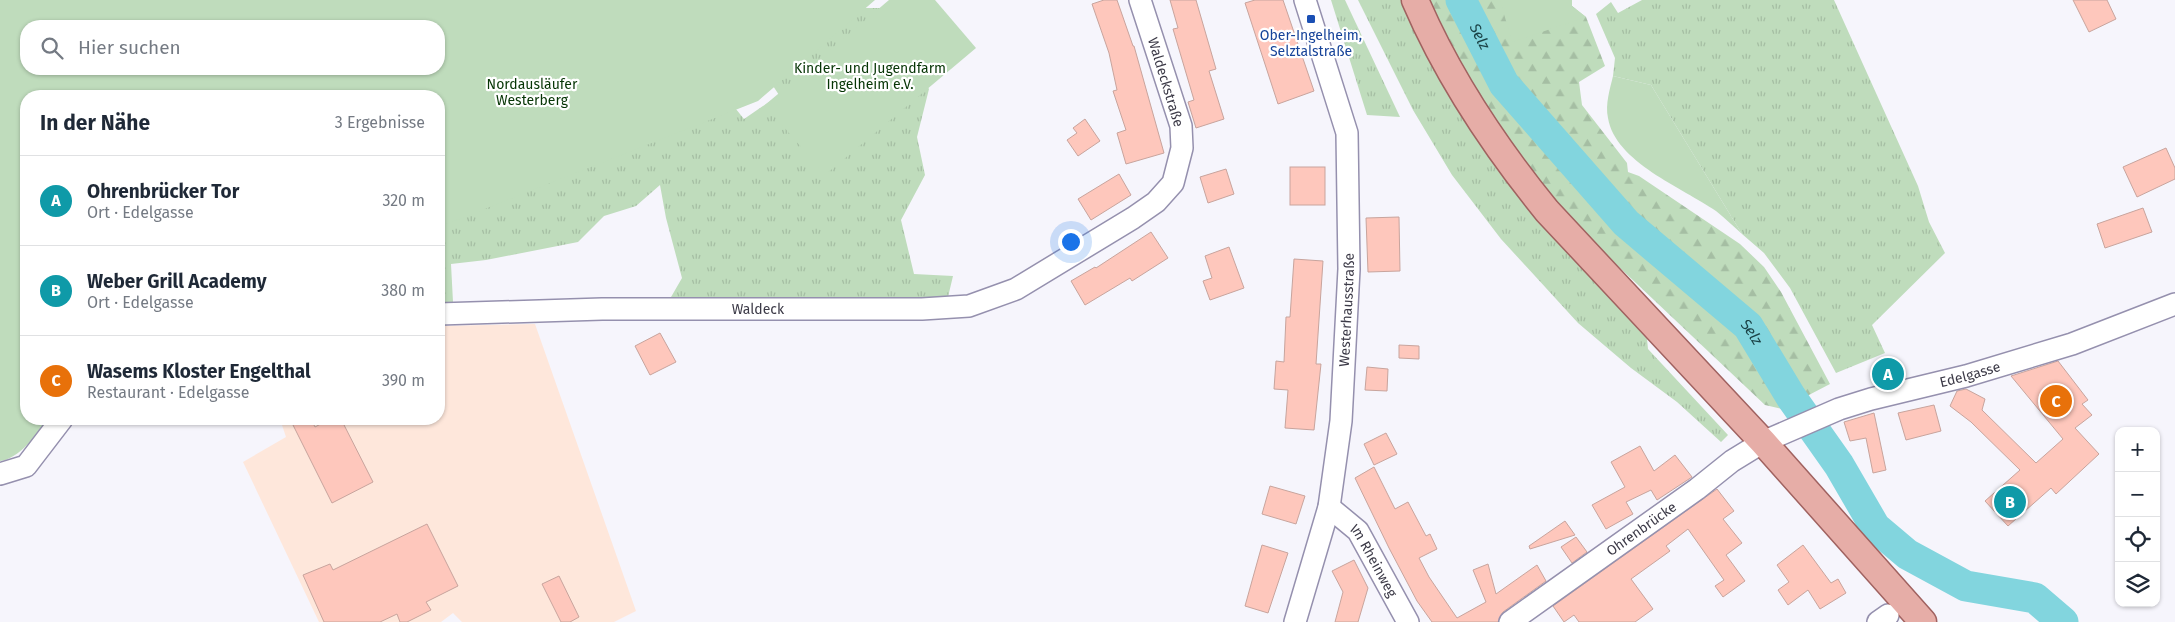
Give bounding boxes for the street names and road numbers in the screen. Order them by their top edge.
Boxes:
street label: Waldeckstraße [1144,35,1187,129]
street label: Westerhausstraße [1336,253,1358,367]
street label: Waldeck [732,301,785,318]
street label: Edelgasse [1938,358,2003,391]
street label: Ohrenbrücke [1603,498,1680,560]
street label: Im Rheinweg [1347,520,1401,601]

